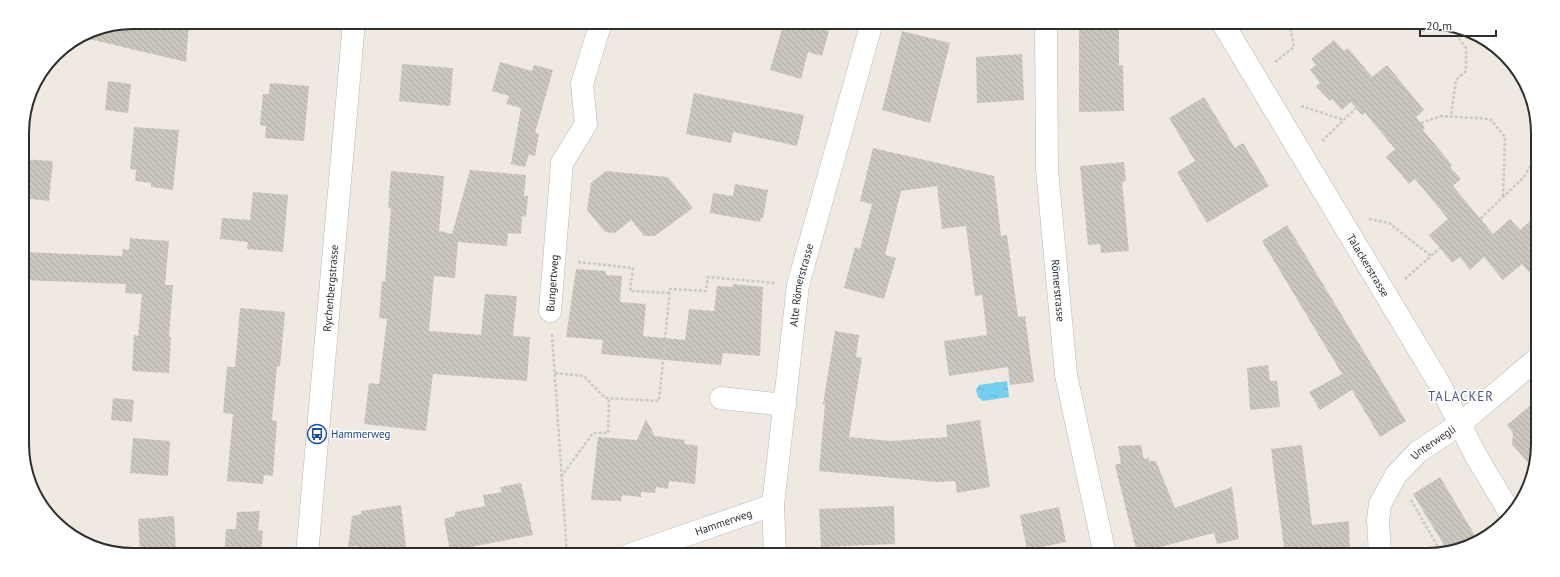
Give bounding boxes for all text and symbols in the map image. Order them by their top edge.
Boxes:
scale bar [1420,12,1496,38]
text: 20 m [1426,18,1452,33]
street label: Talackerstrasse [1344,231,1393,300]
street label: Alte Römerstrasse [786,242,816,327]
street label: Rychenbergstrasse [320,243,341,332]
street label: Bungertweg [543,254,562,312]
street label: Römerstrasse [1048,259,1068,323]
district label: TALACKER [1428,388,1494,405]
street label: Unterwegli [1407,422,1458,463]
bus stop icon: Hammerweg [306,423,328,445]
place label: Hammerweg [331,427,390,441]
street label: Hammerweg [693,506,754,539]

